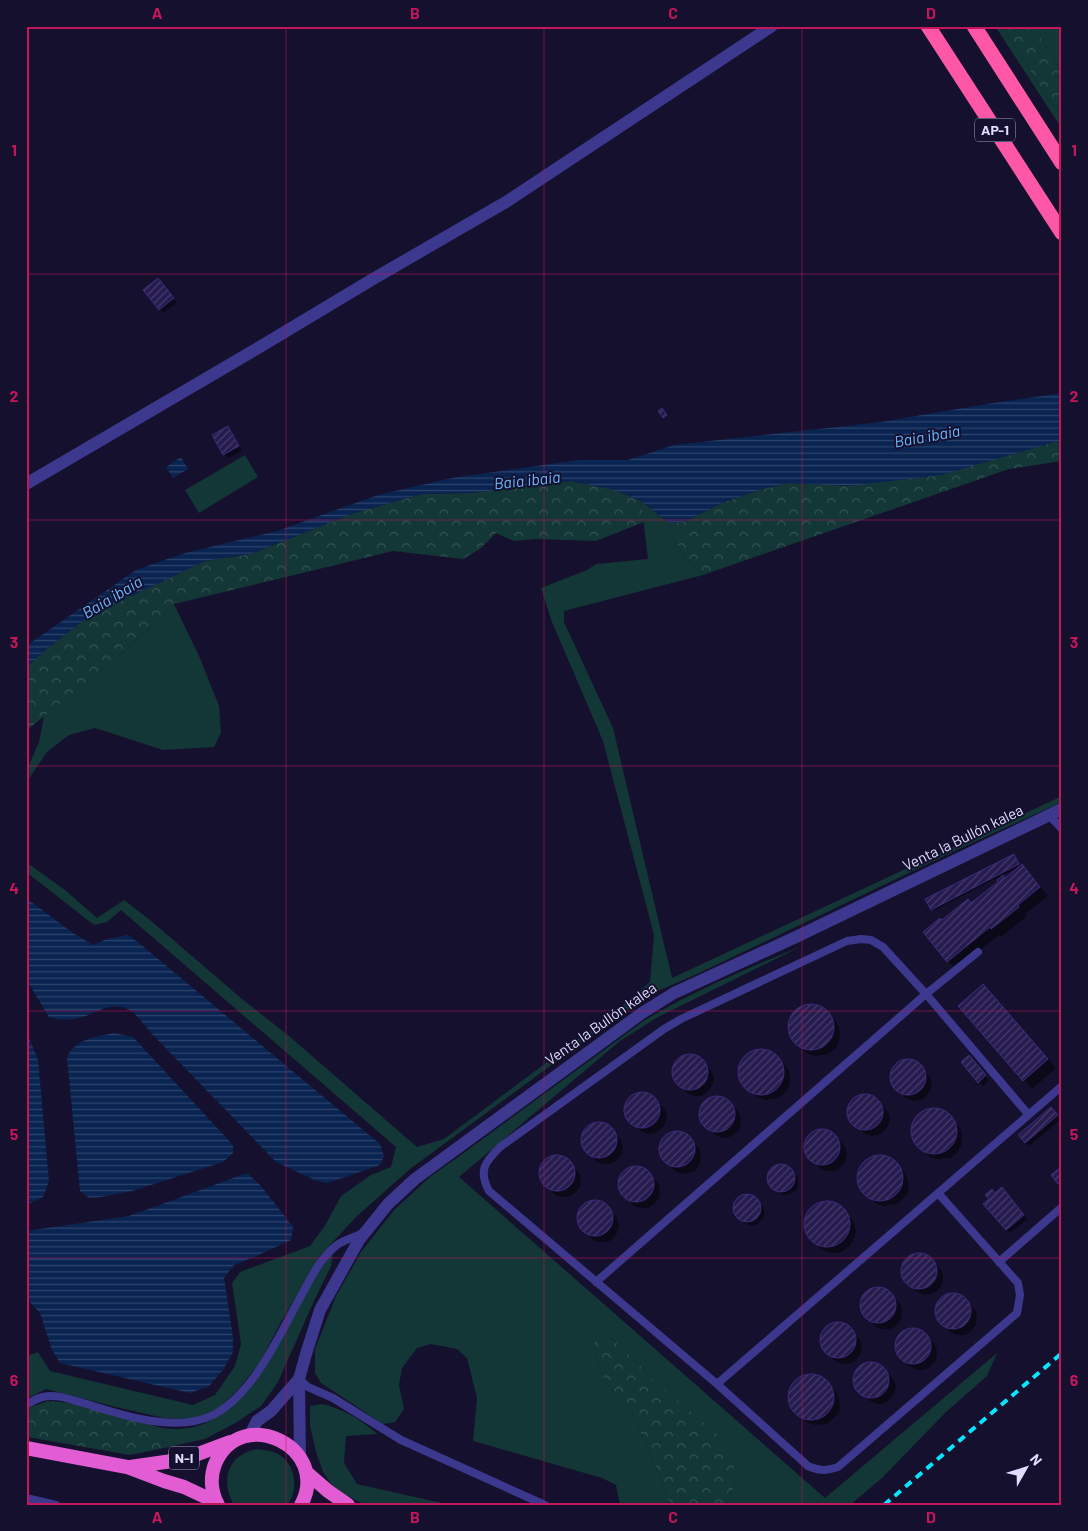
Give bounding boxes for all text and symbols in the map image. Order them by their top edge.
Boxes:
text: A [152,3,163,22]
text: B [410,3,420,22]
text: C [668,3,678,22]
text: D [926,3,936,22]
road number: AP-1 [975,118,1015,142]
text: 1 [11,140,17,159]
text: 1 [1071,140,1077,159]
text: 2 [10,386,19,405]
text: 2 [1070,386,1079,405]
water label: Baia ibaia [892,420,961,451]
water label: Baia ibaia [493,467,561,492]
water label: Baia ibaia [78,571,145,622]
text: 3 [10,632,18,651]
text: 3 [1070,632,1078,651]
street label: Venta la Bullón kalea [899,800,1026,874]
text: 4 [9,878,19,897]
text: 4 [1069,878,1079,897]
street label: Venta la Bullón kalea [541,978,660,1068]
text: 5 [10,1124,19,1143]
text: 5 [1070,1124,1079,1143]
text: 6 [10,1370,19,1389]
text: 6 [1070,1370,1079,1389]
north arrow [1000,1444,1050,1494]
road number: N-I [169,1446,199,1470]
text: N [1027,1451,1046,1468]
text: A [152,1507,163,1526]
text: B [410,1507,420,1526]
text: C [668,1507,678,1526]
text: D [926,1507,936,1526]

